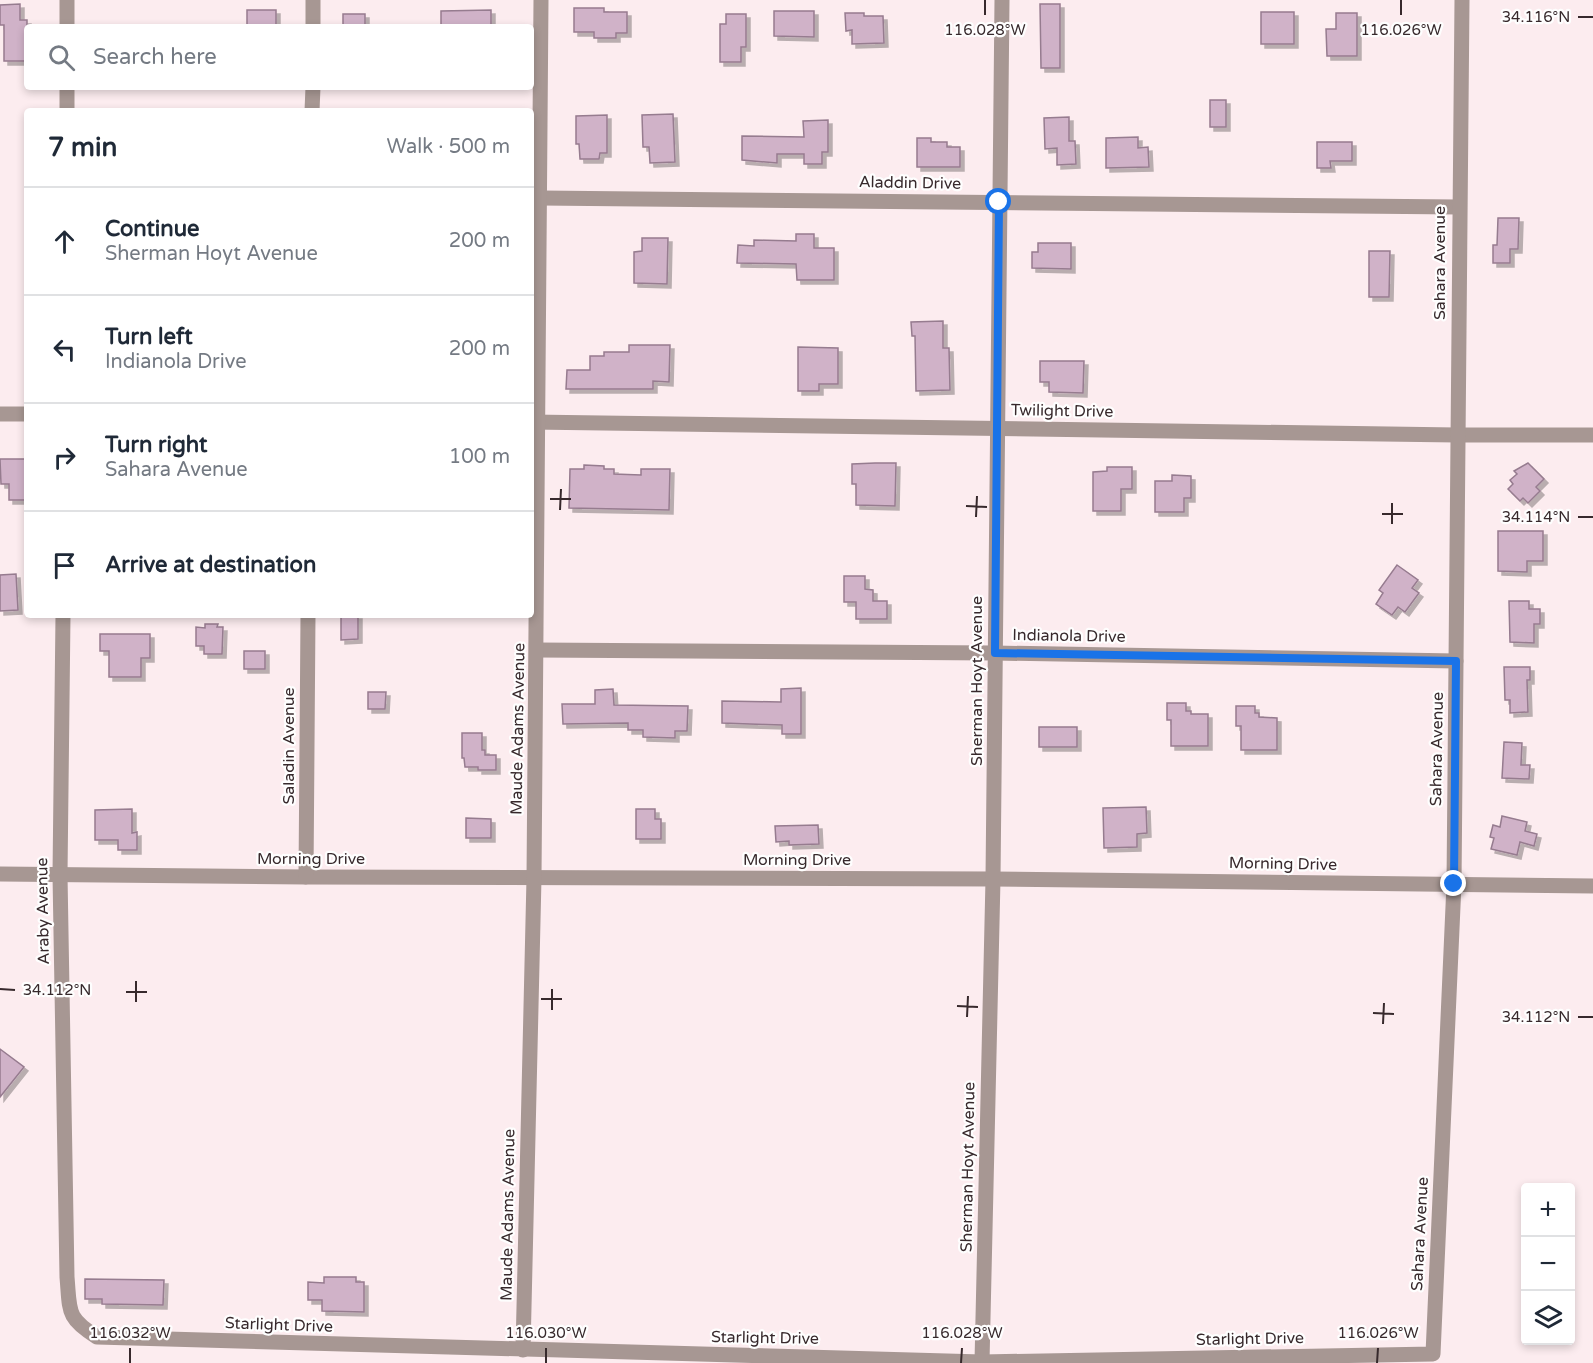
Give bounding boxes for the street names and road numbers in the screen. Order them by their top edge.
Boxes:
street label: Aladdin Drive [859,172,961,194]
street label: Sahara Avenue [1430,206,1450,320]
street label: Twilight Drive [1011,400,1113,422]
street label: Sherman Hoyt Avenue [967,596,987,766]
street label: Indianola Drive [1012,625,1126,647]
street label: Maude Adams Avenue [506,643,530,815]
street label: Saladin Avenue [279,687,299,805]
street label: Sahara Avenue [1426,692,1448,806]
street label: Morning Drive [257,849,365,869]
street label: Morning Drive [743,850,851,870]
street label: Morning Drive [1229,853,1337,875]
street label: Araby Avenue [32,857,54,965]
street label: Sherman Hoyt Avenue [957,1082,979,1252]
street label: Maude Adams Avenue [496,1129,520,1301]
street label: Sahara Avenue [1407,1176,1433,1292]
street label: Starlight Drive [225,1313,333,1337]
street label: Starlight Drive [711,1327,819,1349]
street label: Starlight Drive [1196,1328,1304,1350]

